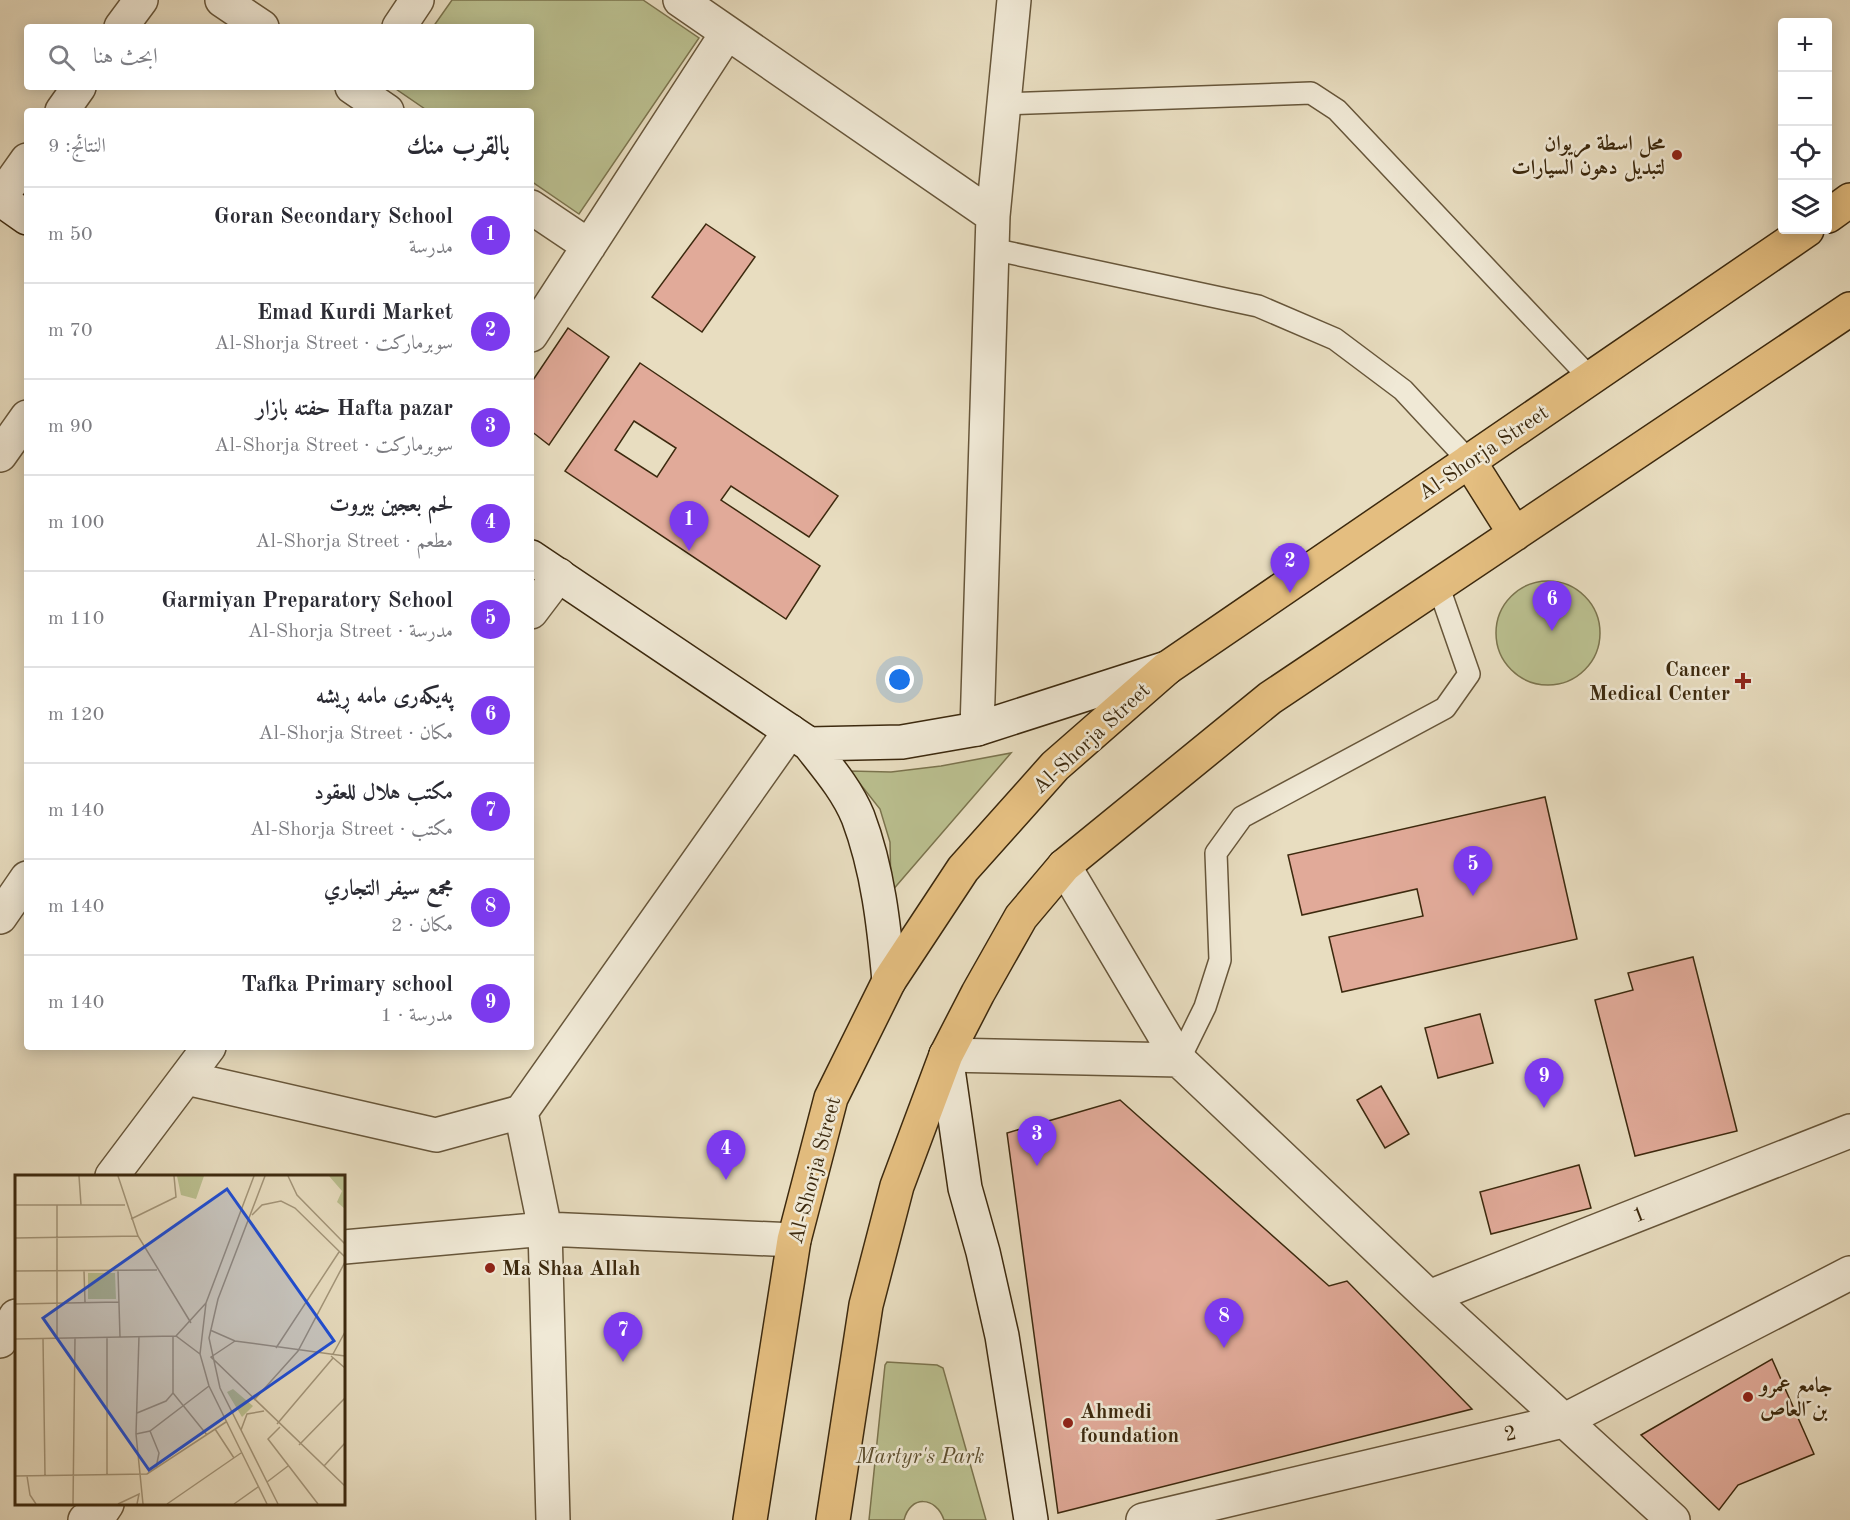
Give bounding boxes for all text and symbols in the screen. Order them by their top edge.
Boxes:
map controls [1778,18,1832,234]
button: + [1778,18,1832,72]
search box [24,24,534,90]
icon: search [45,41,78,74]
text: ابحث هنا [93,46,158,68]
button: − [1778,72,1832,126]
button: locate [1778,126,1832,180]
text: بالقرب منك [407,134,510,160]
place label: محل اسطة مريوان لتبديل دهون السيارات [1511,134,1666,182]
text: النتائج: 9 [48,137,106,157]
marker: محل اسطة مريوان لتبديل دهون السيارات [1670,148,1684,162]
button: layers [1778,180,1832,234]
text: Goran Secondary School [214,206,453,228]
text: 50 m [48,225,93,245]
text: 1 [485,225,496,245]
text: مدرسة [409,238,453,258]
text: Emad Kurdi Market [257,302,453,324]
text: 70 m [48,321,93,341]
text: 2 [485,321,496,341]
text: سوبرماركت · Al-Shorja Street [214,334,453,354]
text: Hafta pazar حفته بازار [256,398,453,420]
street label: Al-Shorja Street [1415,402,1553,504]
text: 90 m [48,417,93,437]
text: 3 [485,417,496,437]
text: سوبرماركت · Al-Shorja Street [214,436,453,456]
text: لحم بعجين بيروت [329,494,453,516]
pin: 1 [670,502,708,551]
text: 100 m [48,513,104,533]
text: 4 [485,513,496,533]
text: مطعم · Al-Shorja Street [255,532,453,552]
pin: 2 [1270,544,1310,593]
pin: 6 [1532,582,1572,631]
text: Garmiyan Preparatory School [161,590,453,612]
text: 110 m [48,609,104,629]
text: 5 [485,609,496,629]
text: مدرسة · Al-Shorja Street [248,622,453,642]
place label: Cancer Medical Center [1589,660,1730,705]
your location [885,665,914,694]
marker: Cancer Medical Center [1734,672,1752,690]
street label: Al-Shorja Street [1029,680,1155,798]
text: پەیکەری مامە ڕیشە [316,686,453,708]
text: 120 m [48,705,104,725]
text: 6 [485,705,496,725]
text: مكان · Al-Shorja Street [258,724,453,744]
text: مكتب هلال للعقود [314,782,453,804]
text: 140 m [48,801,104,821]
text: 7 [485,801,496,821]
text: مكتب · Al-Shorja Street [250,820,453,840]
pin: 5 [1454,846,1492,896]
text: مجمع سيفر التجاري [324,878,453,900]
text: 140 m [48,897,104,917]
text: 8 [485,897,496,917]
text: مكان · 2 [391,916,453,936]
text: Tafka Primary school [241,974,453,996]
text: 140 m [48,993,104,1013]
text: 9 [485,993,496,1013]
text: مدرسة · 1 [380,1006,453,1026]
pin: 9 [1524,1058,1564,1108]
street label: Al-Shorja Street [786,1094,845,1246]
pin: 3 [1018,1116,1056,1166]
pin: 4 [706,1130,746,1180]
inset map [15,1175,345,1505]
street label: 1 [1630,1203,1649,1227]
place label: Ma Shaa Allah [502,1259,641,1280]
marker: Ma Shaa Allah [483,1261,497,1275]
pin: 8 [1204,1298,1244,1348]
pin: 7 [604,1312,642,1362]
place label: جامع عمرو بن العاص [1758,1375,1833,1422]
marker: جامع عمرو بن العاص [1741,1390,1755,1404]
place label: Ahmedi foundation [1080,1402,1179,1447]
marker: Ahmedi foundation [1061,1416,1075,1430]
street label: 2 [1502,1423,1519,1446]
park label: Martyr's Park [855,1447,984,1468]

